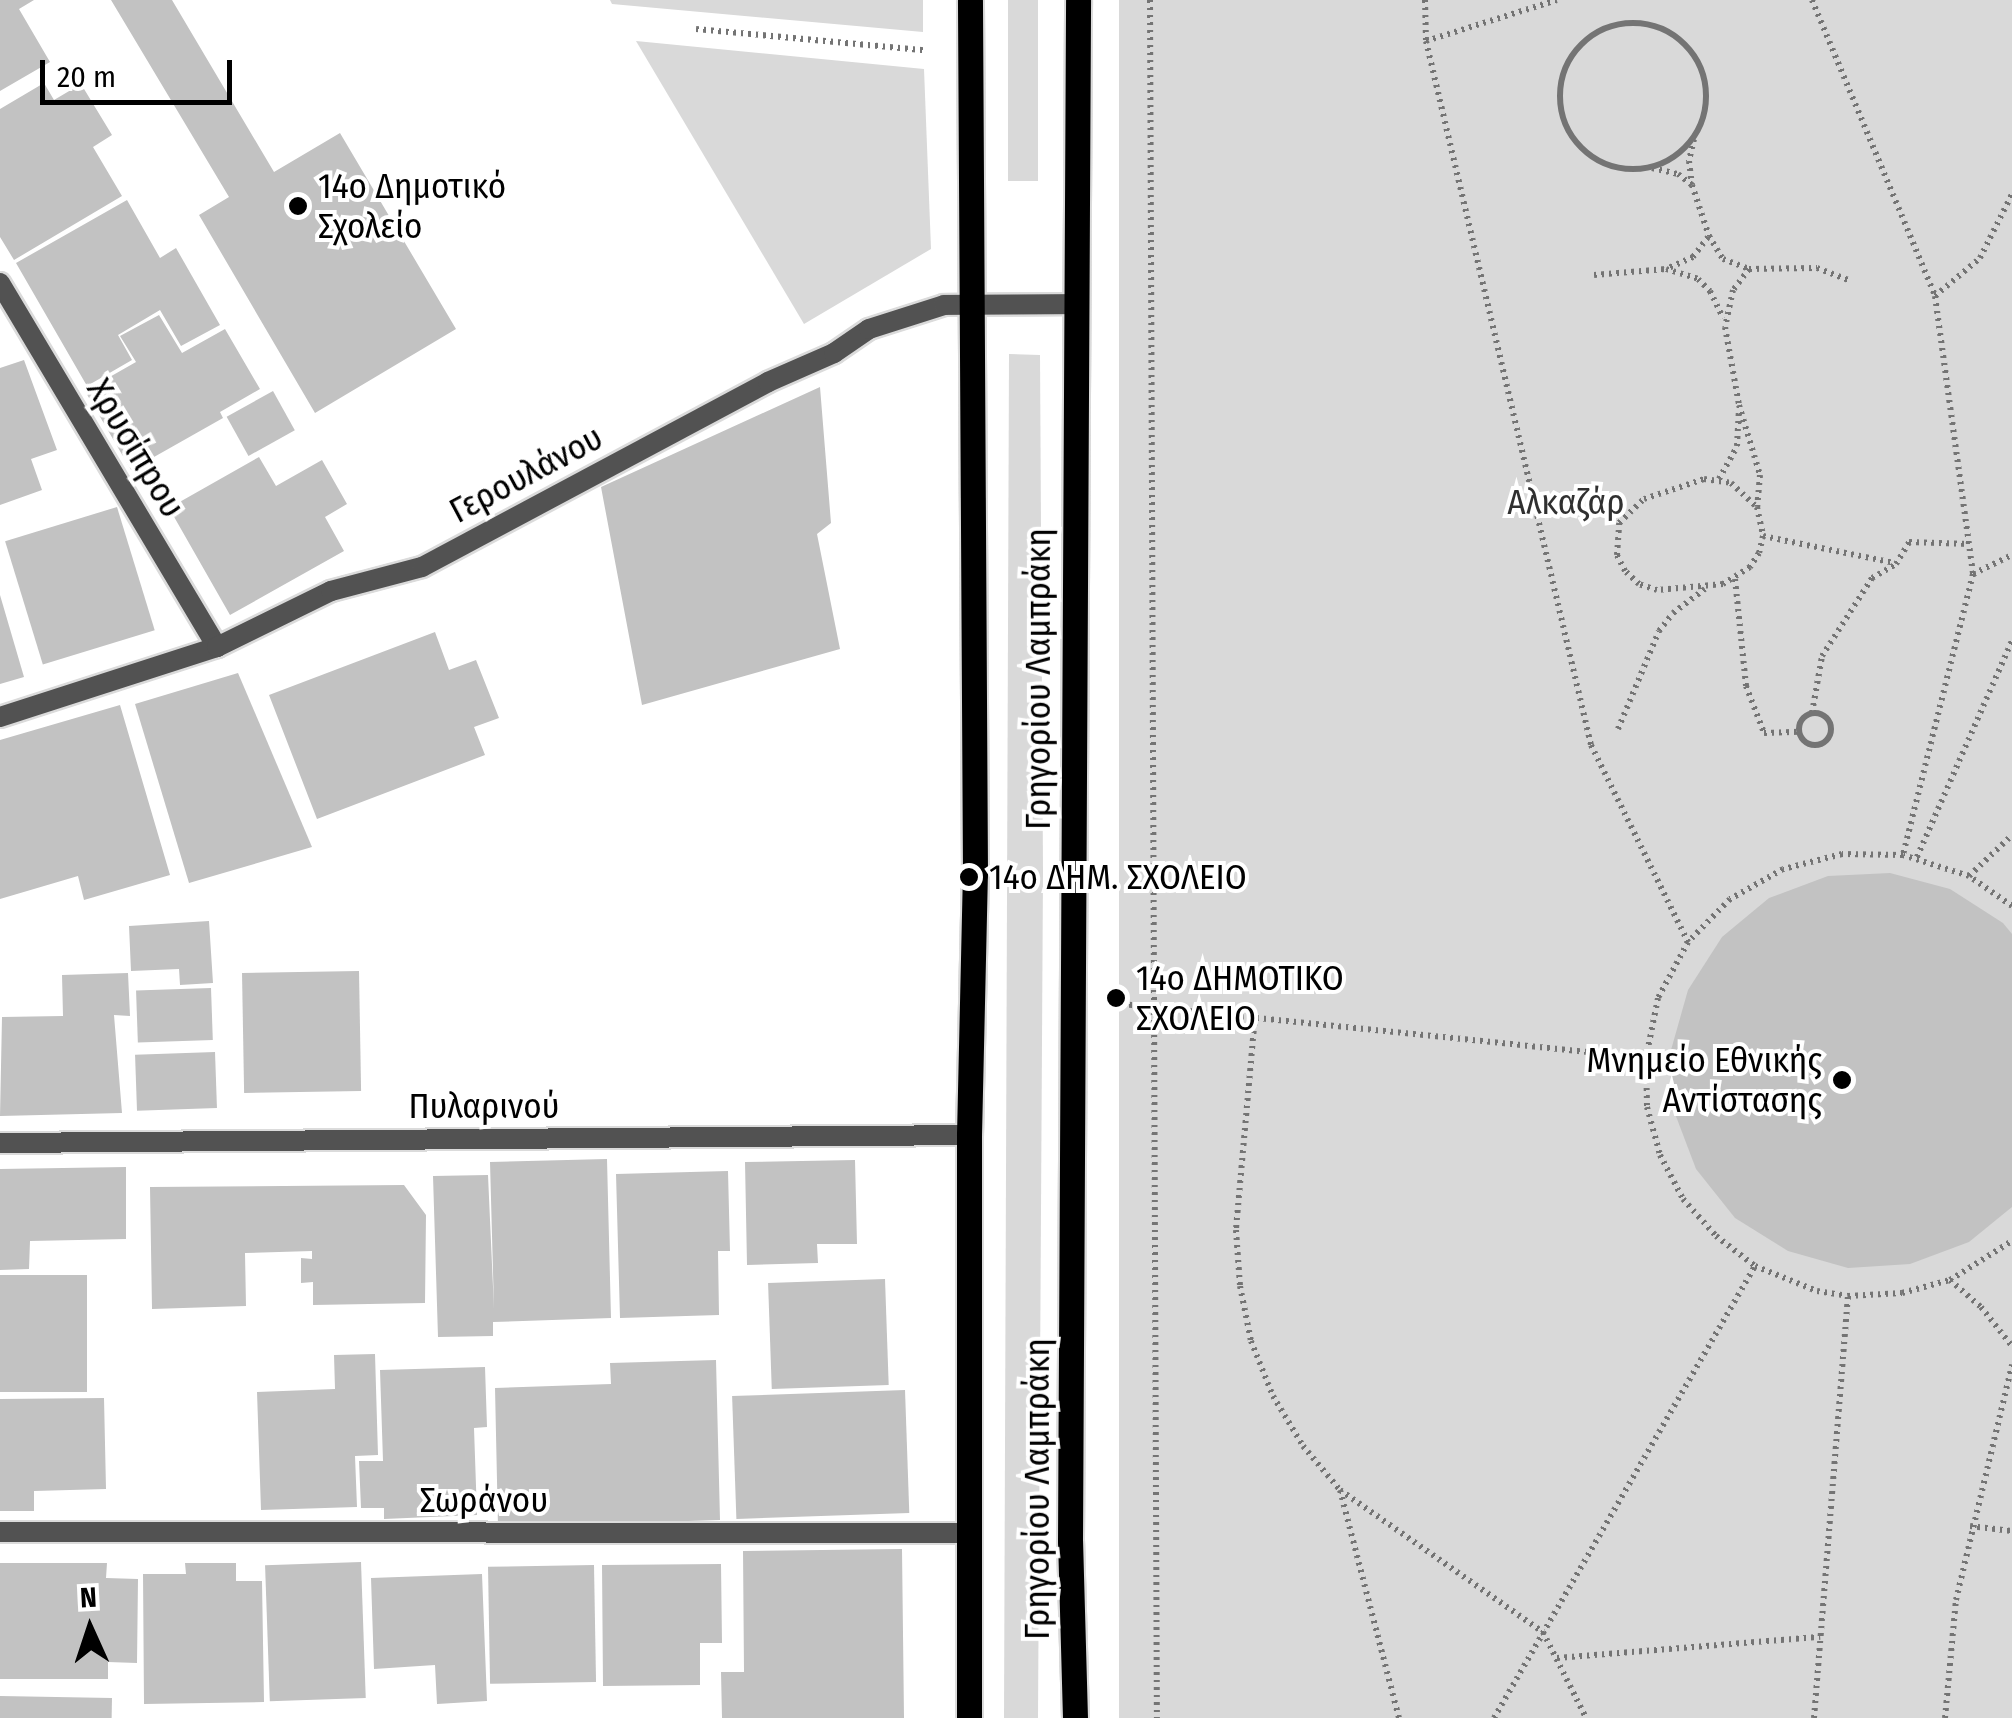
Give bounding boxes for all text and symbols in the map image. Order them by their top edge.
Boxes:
scale bar [45,40,238,102]
text: 20 m [57,59,116,95]
place label: 14ο Δημοτικό Σχολείο [318,165,506,247]
marker: 14ο Δημοτικό Σχολείο [287,195,309,217]
street label: Χρυσίπpου [78,371,194,525]
street label: Γερουλάνου [442,416,610,532]
park label: Αλκαζάρ [1507,481,1625,523]
street label: Γρηγορίου Λαμπράκη [1017,528,1059,830]
place label: 14ο ΔΗΜ. ΣΧΟΛΕΙΟ [989,856,1247,898]
marker: 14ο ΔΗΜ. ΣΧΟΛΕΙΟ [958,866,980,888]
place label: 14ο ΔΗΜΟΤΙΚΟ ΣΧΟΛΕΙΟ [1136,957,1344,1039]
marker: 14ο ΔΗΜΟΤΙΚΟ ΣΧΟΛΕΙΟ [1105,987,1127,1009]
place label: Μνημείο Εθνικής Αντίστασης [1587,1039,1822,1121]
marker: Μνημείο Εθνικής Αντίστασης [1831,1069,1853,1091]
street label: Πυλαρινού [408,1085,560,1127]
street label: Γρηγορίου Λαμπράκη [1016,1338,1058,1640]
street label: Σωράνου [420,1479,548,1521]
north arrow [40,1578,140,1678]
text: N [79,1581,98,1614]

